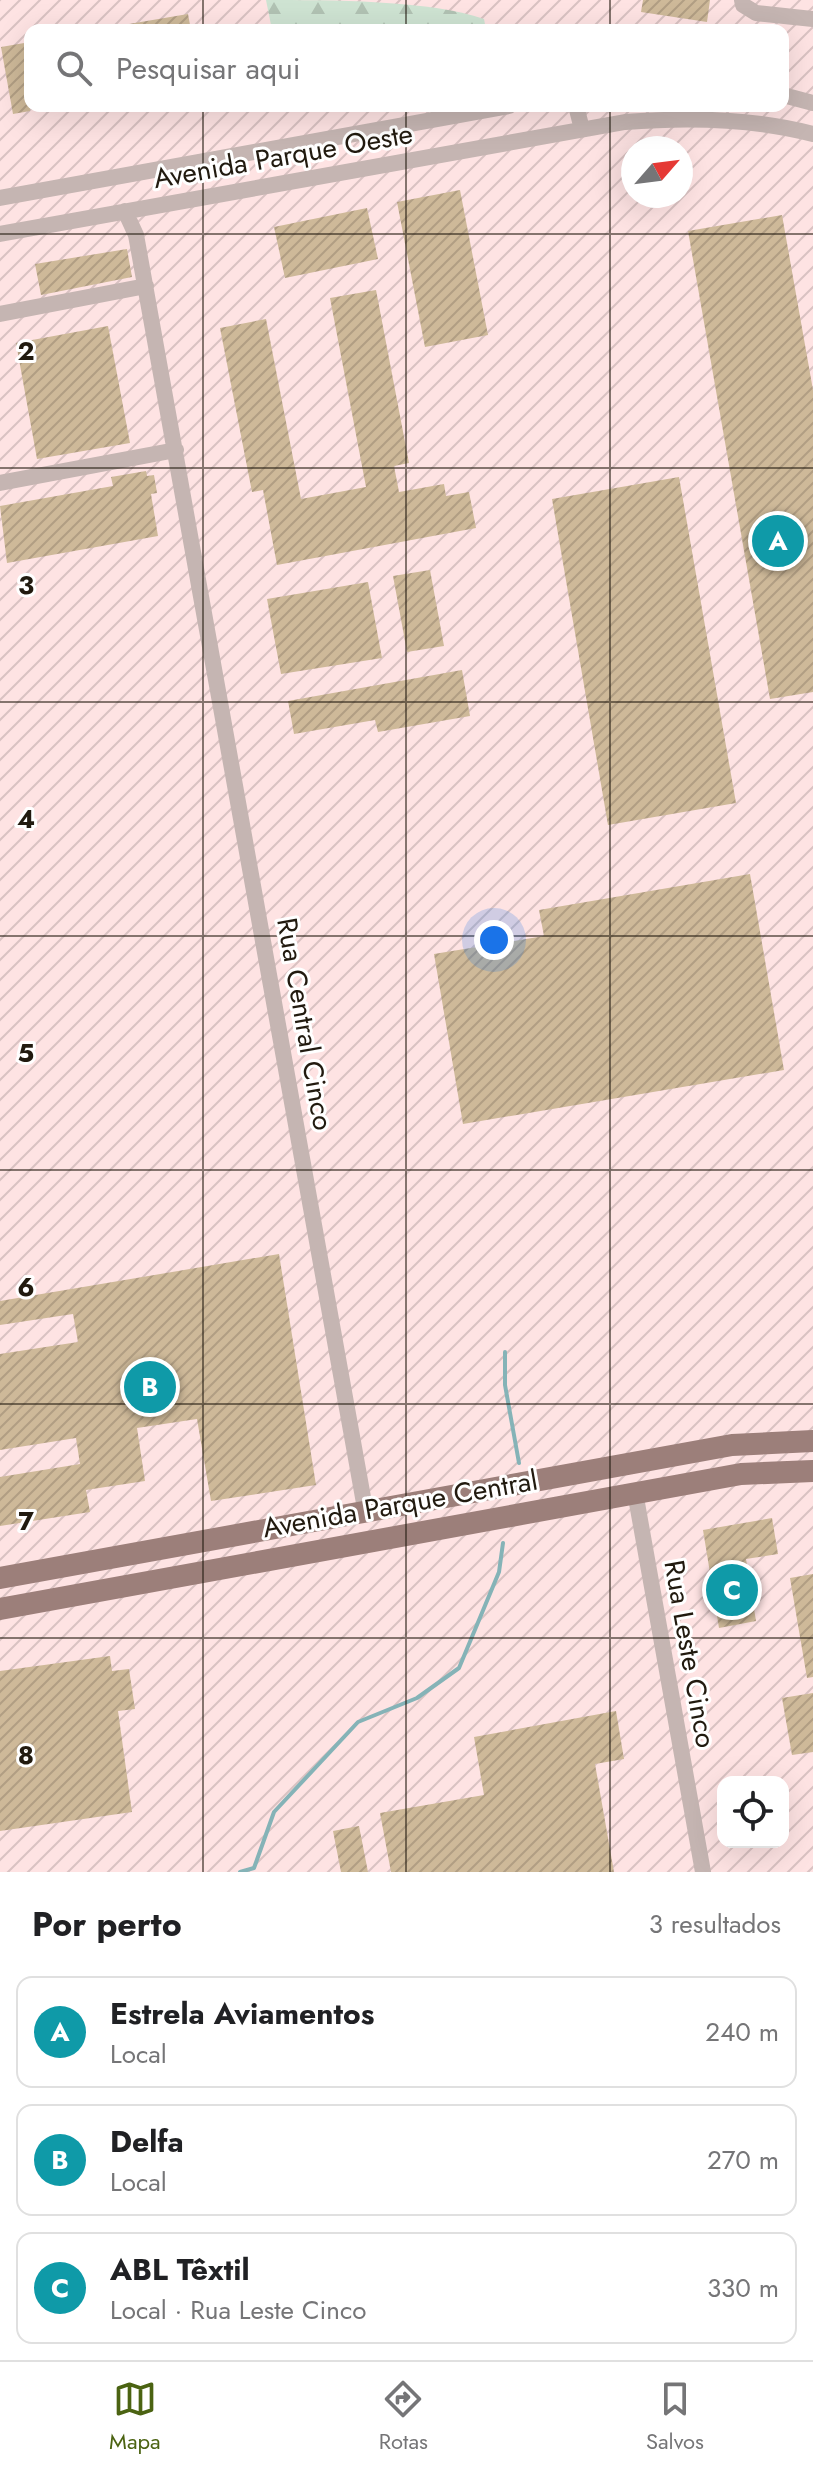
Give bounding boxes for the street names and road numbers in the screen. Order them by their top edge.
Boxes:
street label: Avenida Parque Oeste [150,113,416,199]
street label: Rua Central Cinco [266,915,344,1133]
street label: Avenida Parque Central [259,1460,541,1548]
street label: Rua Leste Cinco [653,1557,727,1751]

